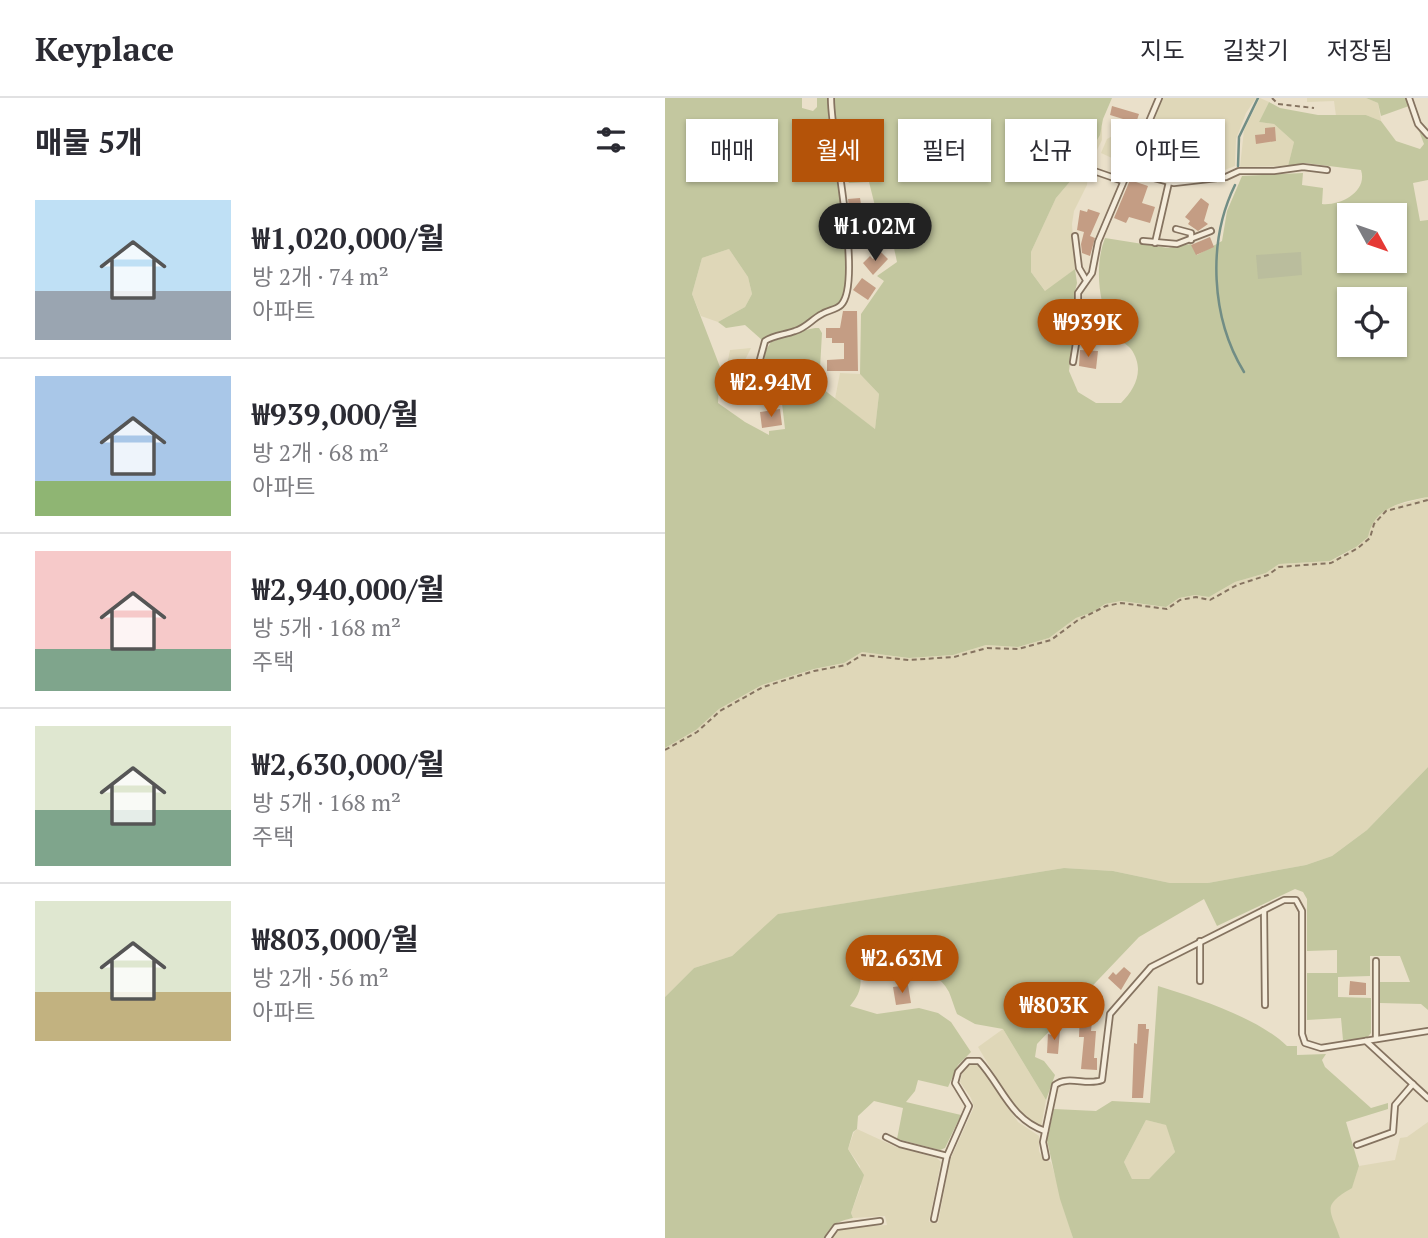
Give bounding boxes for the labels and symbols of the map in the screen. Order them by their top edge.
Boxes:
north arrow [1337,203,1407,273]
pin: ₩1.02M [818,204,932,263]
pin: ₩939K [1039,300,1137,359]
pin: ₩2.94M [714,360,828,419]
pin: ₩2.63M [845,936,959,995]
pin: ₩803K [1005,982,1103,1042]

